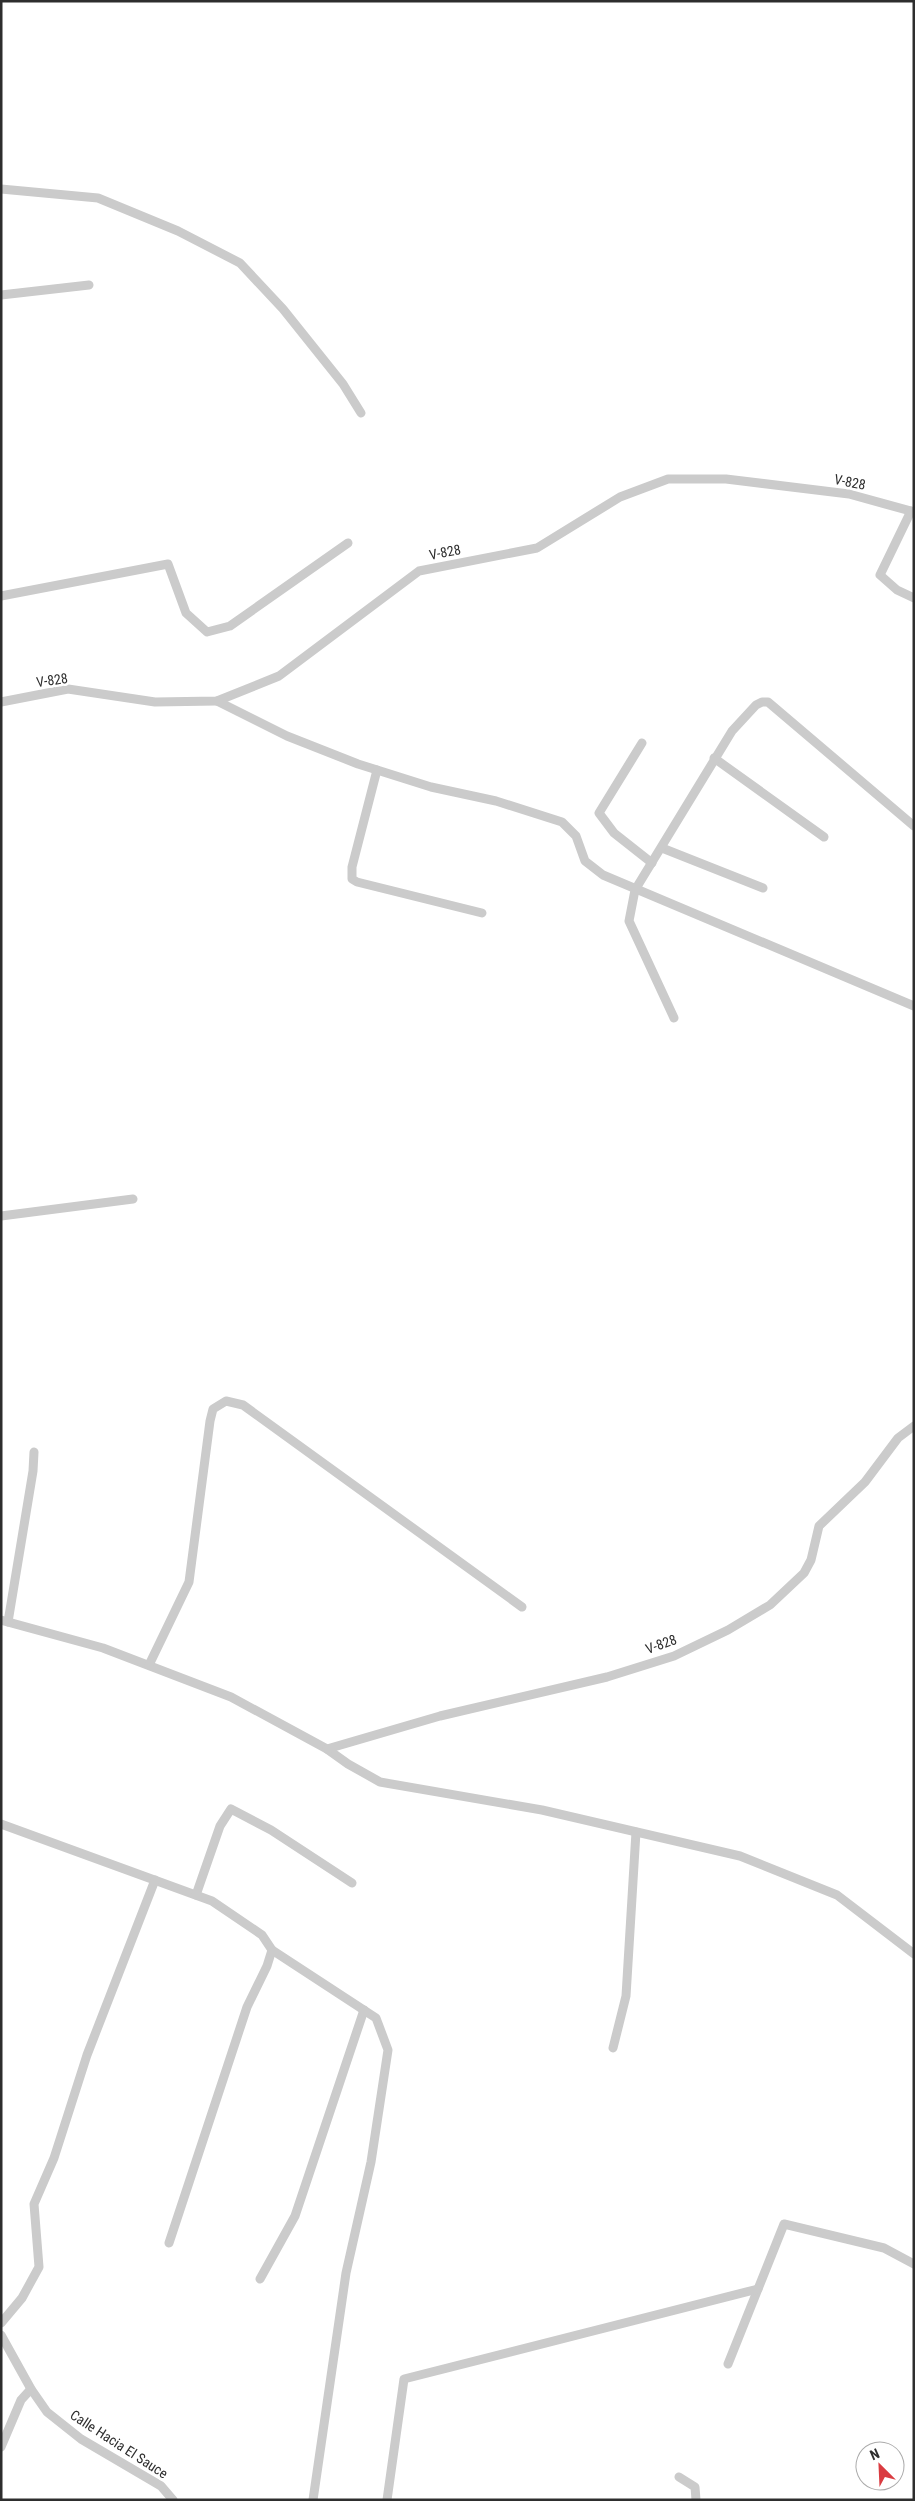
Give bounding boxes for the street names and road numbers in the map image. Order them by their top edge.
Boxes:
street label: V-828 [833,471,867,493]
street label: V-828 [428,541,462,563]
street label: V-828 [35,670,69,690]
street label: V-828 [643,1631,679,1657]
street label: Calle Hacia El Sauce [67,2407,171,2482]

